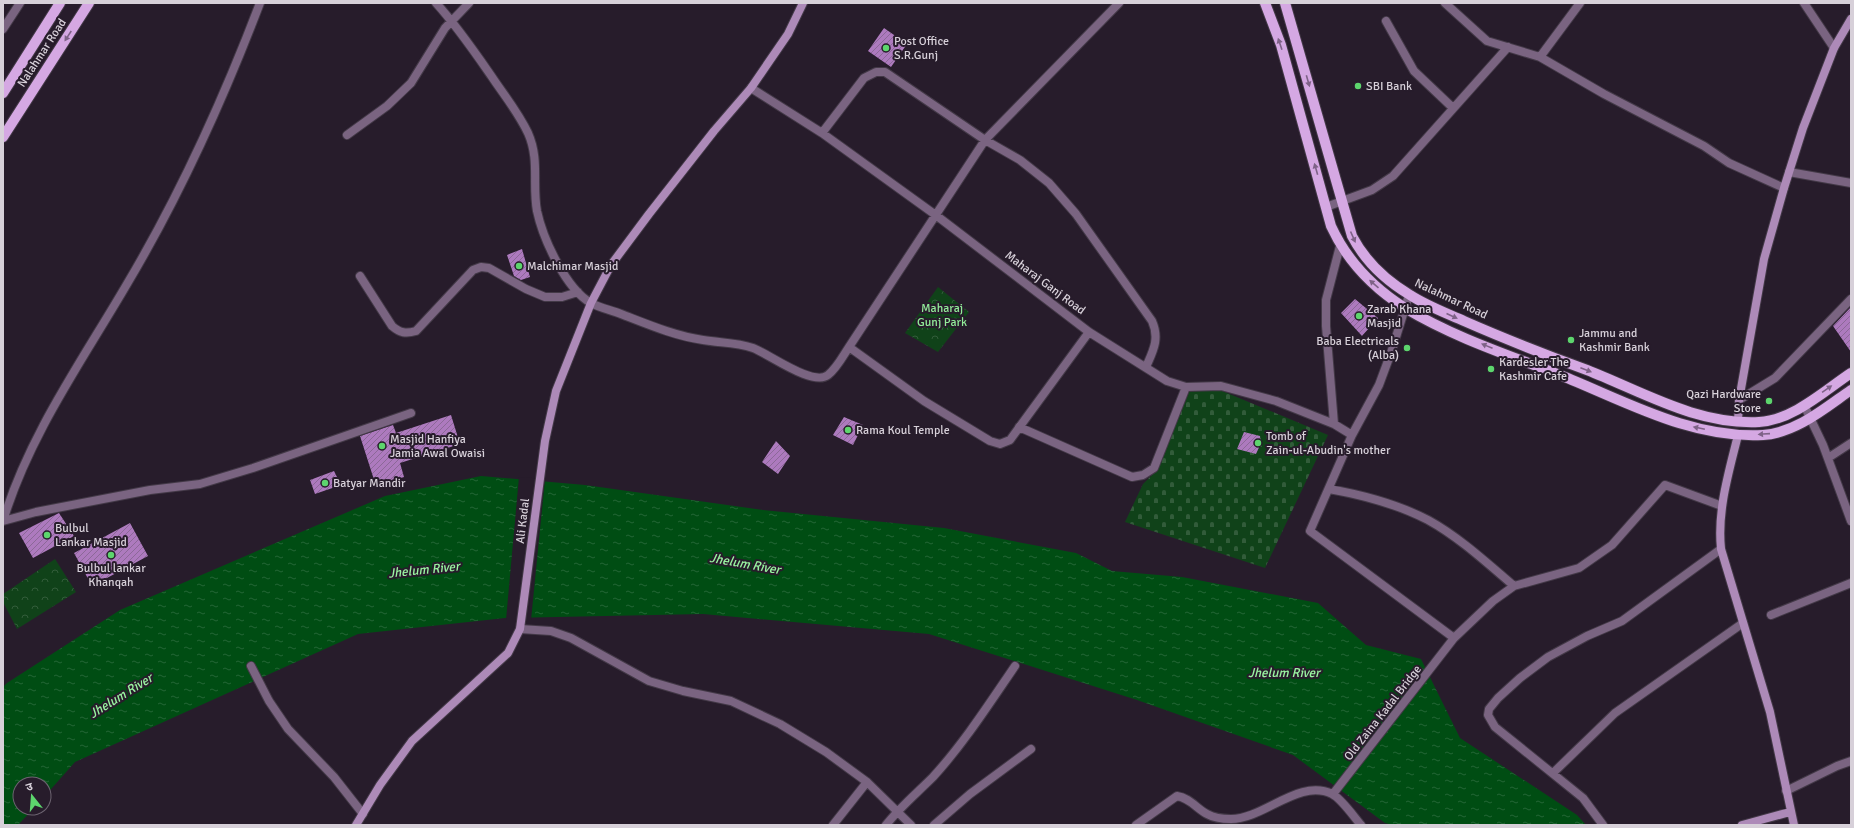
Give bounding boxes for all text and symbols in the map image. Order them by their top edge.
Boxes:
street label: Nalahmar Road [14,16,70,90]
one-way arrow [64,31,72,41]
place label: Post Office S.R.Gunj [894,34,949,63]
one-way arrow [1277,38,1283,50]
marker: Post Office S.R.Gunj [881,43,891,53]
one-way arrow [1305,75,1311,87]
place label: SBI Bank [1366,79,1412,94]
marker: SBI Bank [1353,81,1363,91]
one-way arrow [1313,163,1319,175]
one-way arrow [1350,232,1356,243]
street label: Maharaj Ganj Road [1002,248,1088,318]
place label: Malchimar Masjid [527,259,618,274]
marker: Malchimar Masjid [514,261,524,271]
street label: Nalahmar Road [1412,276,1490,322]
one-way arrow [1369,279,1379,288]
park label: Maharaj Gunj Park [917,301,967,330]
place label: Zarab Khana Masjid [1367,302,1431,331]
marker: Zarab Khana Masjid [1354,311,1364,321]
one-way arrow [1447,313,1459,319]
place label: Jammu and Kashmir Bank [1579,326,1650,355]
place label: Baba Electricals (Alba) [1316,334,1399,363]
marker: Jammu and Kashmir Bank [1566,335,1576,345]
marker: Baba Electricals (Alba) [1402,343,1412,353]
one-way arrow [1480,343,1492,349]
place label: Kardesler The Kashmir Cafe [1499,355,1569,384]
marker: Kardesler The Kashmir Cafe [1486,364,1496,374]
one-way arrow [1580,367,1592,373]
one-way arrow [1822,385,1833,393]
place label: Qazi Hardware Store [1686,387,1761,416]
marker: Qazi Hardware Store [1764,396,1774,406]
place label: Rama Koul Temple [856,423,950,438]
marker: Rama Koul Temple [843,425,853,435]
one-way arrow [1693,425,1705,431]
place label: Tomb of Zain-ul-Abudin's mother [1266,429,1391,458]
one-way arrow [1758,431,1770,438]
place label: Masjid Hanfiya Jamia Awal Owaisi [390,432,485,461]
marker: Tomb of Zain-ul-Abudin's mother [1253,438,1263,448]
marker: Masjid Hanfiya Jamia Awal Owaisi [377,441,387,451]
place label: Batyar Mandir [333,476,406,491]
marker: Batyar Mandir [320,478,330,488]
street label: Ali Kadal [513,497,533,545]
place label: Bulbul Lankar Masjid [55,521,127,550]
marker: Bulbul Lankar Masjid [42,530,52,540]
marker: Bulbul lankar Khanqah [106,550,116,560]
water label: Jhelum River [708,550,784,578]
water label: Jhelum River [388,558,463,582]
place label: Bulbul lankar Khanqah [76,561,146,590]
street label: Old Zaina Kadal Bridge [1341,662,1425,764]
water label: Jhelum River [1248,665,1322,681]
water label: Jhelum River [86,669,157,722]
north arrow [12,776,52,816]
text: उ [24,780,35,794]

